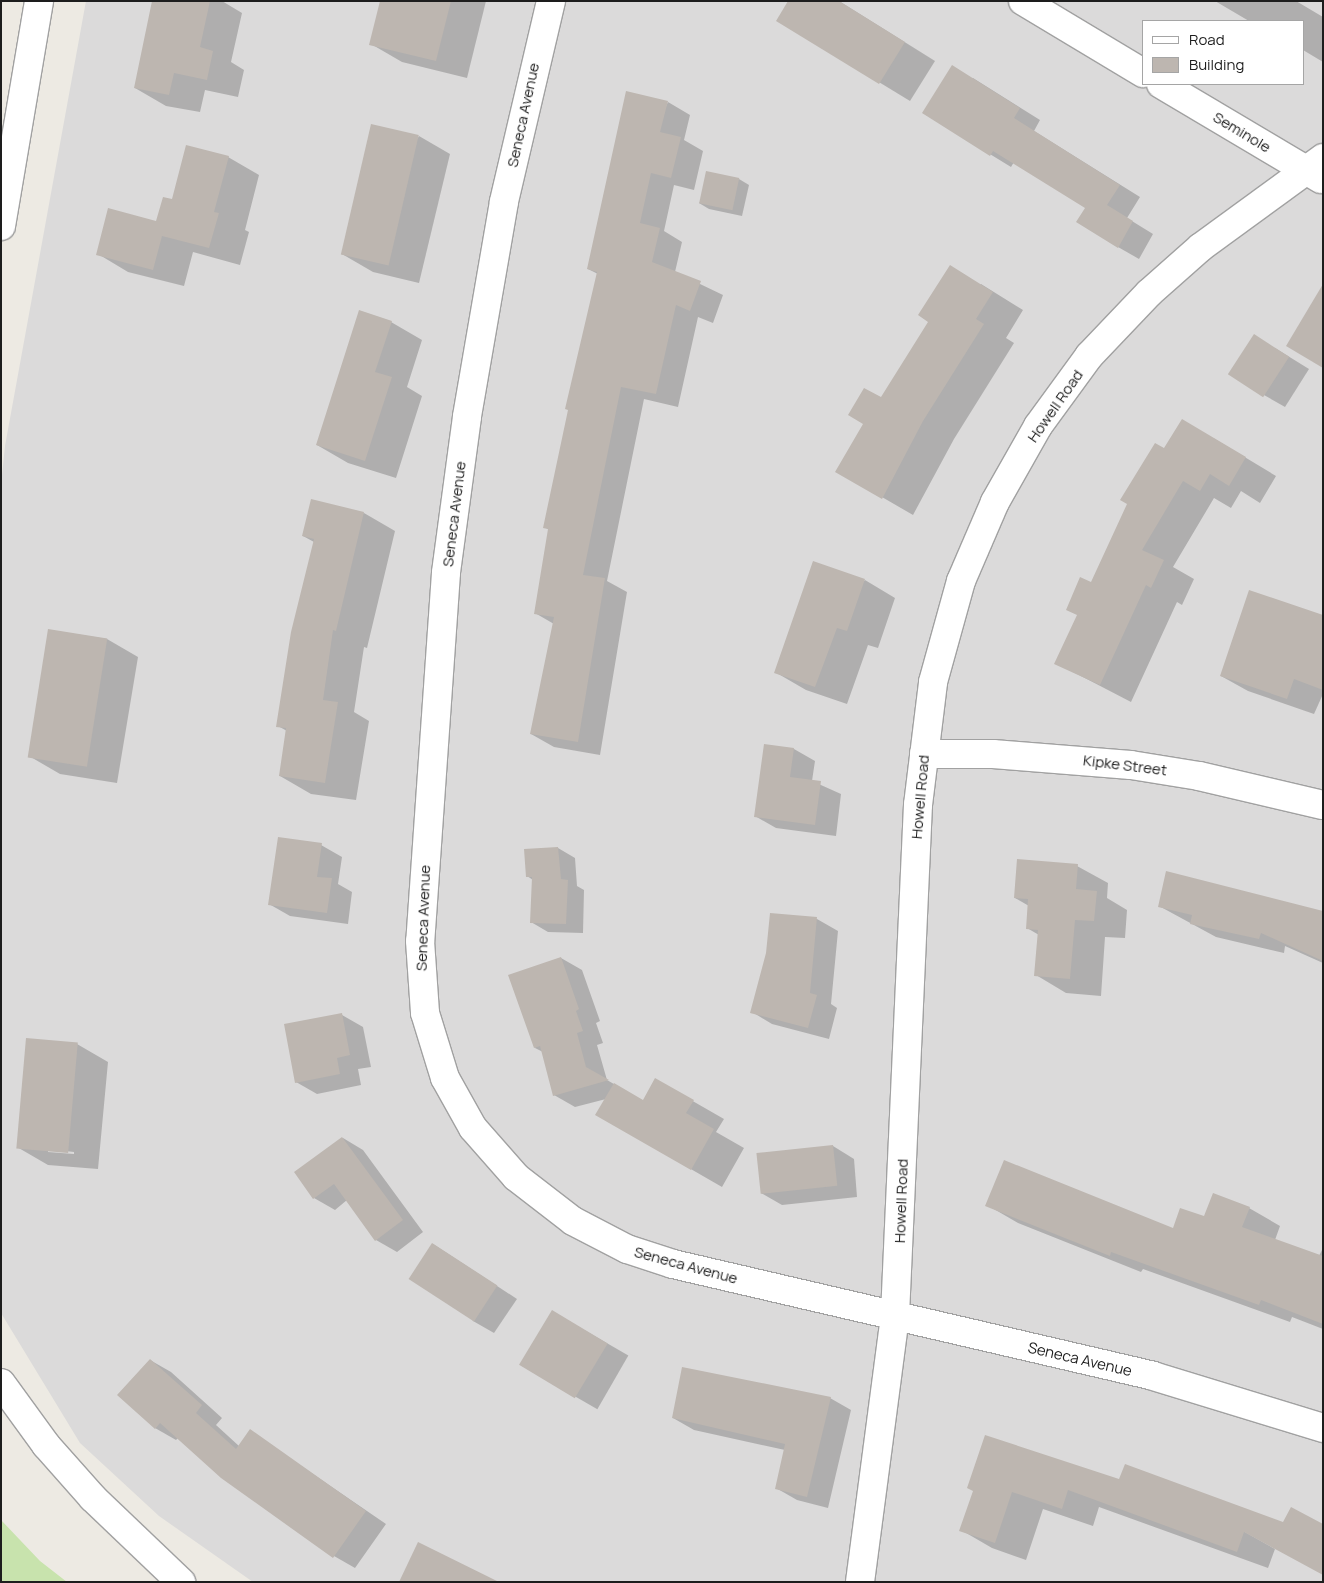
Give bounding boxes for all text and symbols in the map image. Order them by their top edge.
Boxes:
legend [1142,20,1304,85]
text: Road [1189,29,1225,50]
text: Building [1189,54,1244,75]
street label: Seneca Avenue [503,61,543,169]
street label: Seminole [1210,108,1274,156]
street label: Howell Road [1023,366,1087,446]
street label: Seneca Avenue [439,460,469,568]
street label: Kipke Street [1082,751,1168,779]
street label: Howell Road [907,754,933,840]
street label: Seneca Avenue [412,865,434,971]
street label: Howell Road [891,1159,911,1243]
street label: Seneca Avenue [632,1243,740,1287]
street label: Seneca Avenue [1026,1338,1134,1380]

